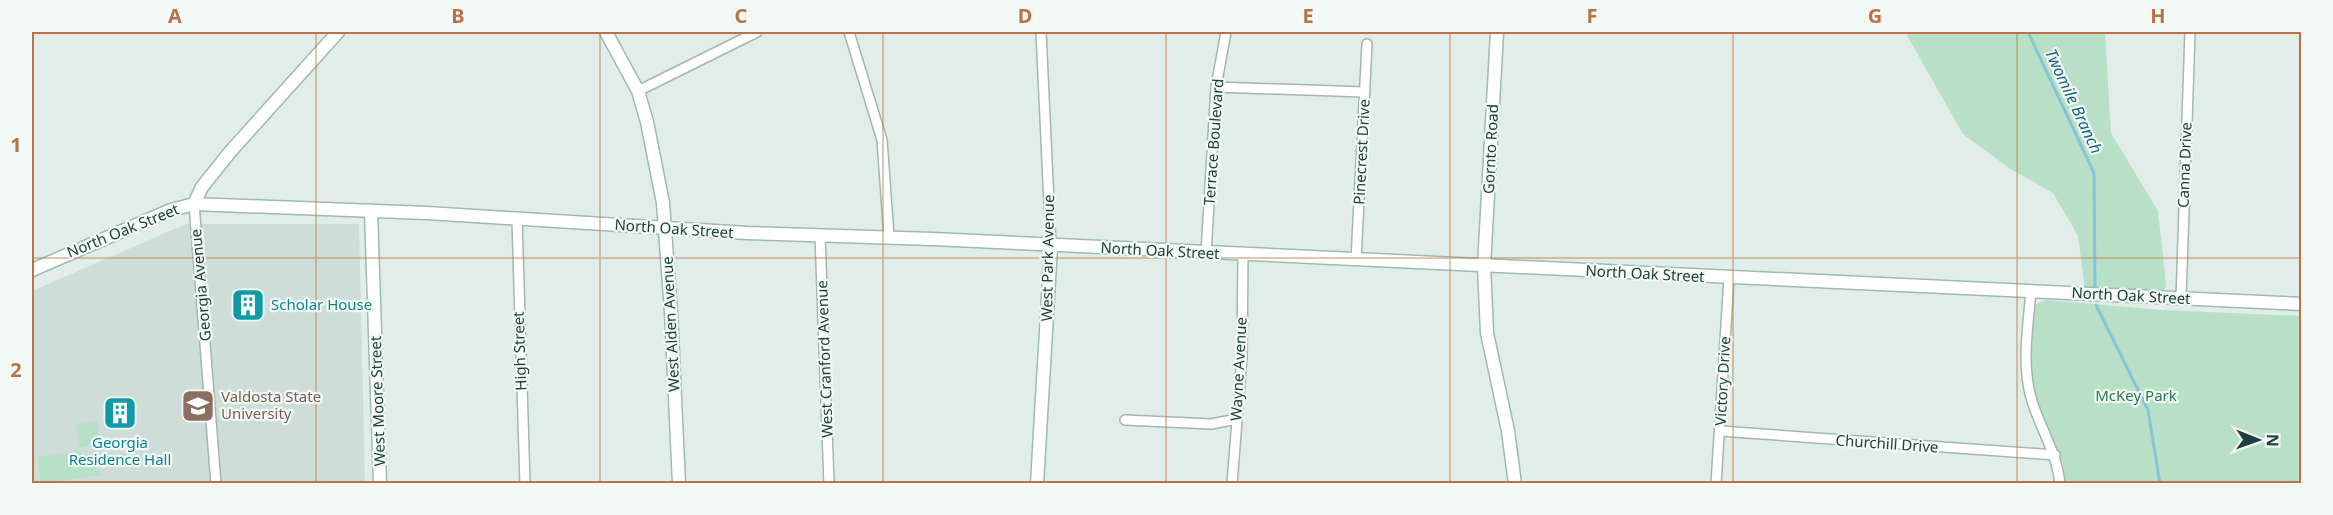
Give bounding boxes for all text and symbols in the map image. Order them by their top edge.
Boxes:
text: A [168,2,182,29]
text: B [451,2,465,29]
text: C [735,2,748,29]
text: D [1018,2,1032,29]
text: E [1302,2,1314,29]
text: F [1587,2,1597,29]
text: G [1868,2,1882,29]
text: H [2150,2,2166,29]
water label: Twomile Branch [2040,45,2108,157]
street label: Terrace Boulevard [1199,78,1227,206]
street label: Pinecrest Drive [1348,99,1374,205]
street label: Gornto Road [1478,104,1502,194]
street label: Canna Drive [2173,122,2195,208]
text: 1 [10,131,22,158]
street label: West Park Avenue [1036,194,1058,322]
street label: North Oak Street [64,198,182,262]
street label: North Oak Street [614,214,735,242]
street label: Georgia Avenue [185,228,215,342]
street label: North Oak Street [1100,237,1221,263]
street label: West Alden Avenue [656,256,684,392]
street label: North Oak Street [1585,260,1706,286]
street label: West Cranford Avenue [811,280,837,438]
street label: North Oak Street [2071,282,2192,308]
building icon: Scholar House [230,287,266,323]
place label: Scholar House [271,294,372,314]
street label: High Street [508,310,530,391]
street label: Wayne Avenue [1225,316,1251,421]
street label: West Moore Street [365,335,389,467]
street label: Victory Drive [1710,336,1734,426]
text: 2 [10,356,22,383]
park label: McKey Park [2095,385,2177,405]
place label: Valdosta State University [221,386,321,423]
school or university icon: Valdosta State University [180,388,216,424]
building icon: Georgia Residence Hall [102,395,138,431]
north arrow [2228,410,2288,470]
street label: Churchill Drive [1835,429,1939,457]
place label: Georgia Residence Hall [69,432,171,469]
text: N [2262,434,2284,447]

